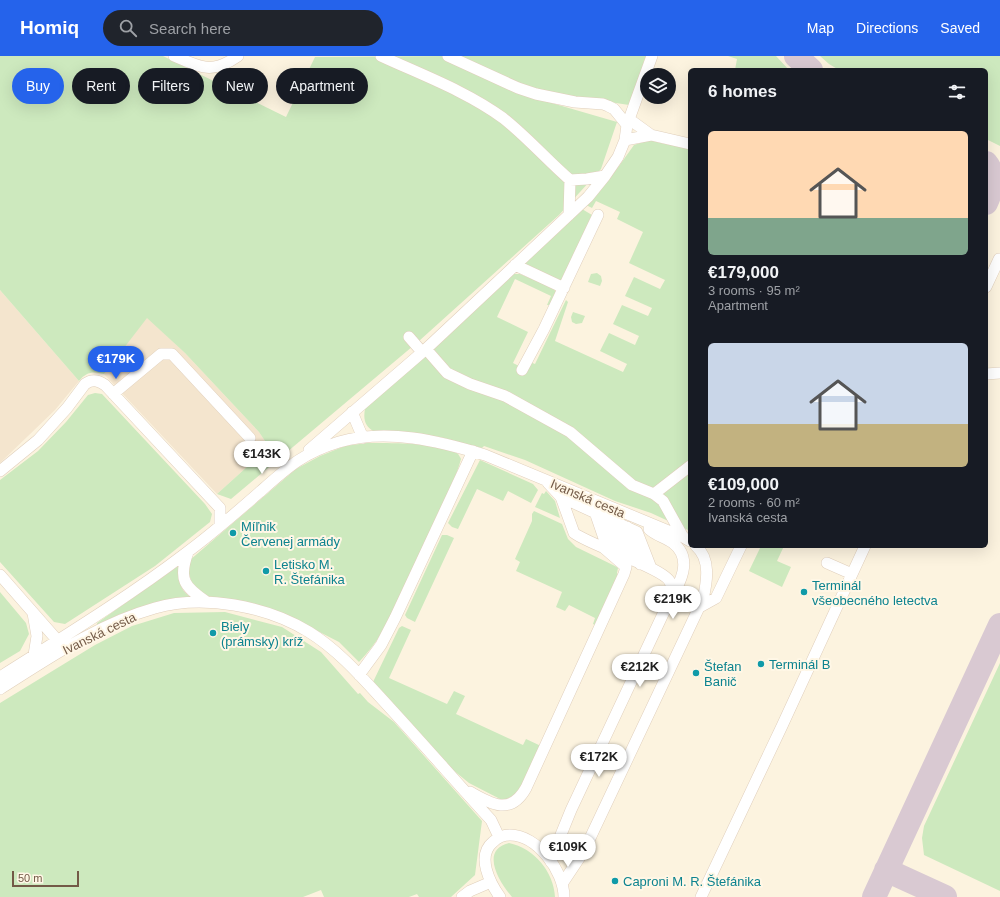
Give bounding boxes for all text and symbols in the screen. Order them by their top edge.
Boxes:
search box [103,10,383,46]
text: Homiq [20,17,79,38]
icon: search [117,17,139,39]
text: Search here [149,20,231,37]
text: Map [807,20,834,36]
text: Directions [856,20,918,36]
text: Saved [940,20,980,36]
chip: Buy [12,68,64,104]
chip: Rent [72,68,130,104]
chip: Filters [138,68,204,104]
chip: New [212,68,268,104]
chip: Apartment [276,68,368,104]
map controls [640,68,676,104]
button: layers [640,68,676,104]
icon: filters [946,81,968,103]
text: 6 homes [708,82,777,101]
icon: home [802,157,874,229]
text: €179,000 [708,263,779,282]
text: 3 rooms · 95 m² [708,283,800,298]
text: Apartment [708,298,768,313]
pin: €179K [88,346,144,380]
text: €179K [97,351,135,366]
icon: home [802,369,874,441]
pin: €143K [234,441,290,475]
text: €143K [243,446,281,461]
text: €109,000 [708,475,779,494]
street label: Ivanská cesta [548,476,628,521]
text: 2 rooms · 60 m² [708,495,800,510]
text: Ivanská cesta [708,510,788,525]
place label: Míľnik Červenej armády [241,519,340,549]
marker: Míľnik Červenej armády [228,528,238,538]
place label: Letisko M. R. Štefánika [274,557,346,587]
marker: Letisko M. R. Štefánika [261,566,271,576]
place label: Terminál všeobecného letectva [812,578,939,608]
pin: €219K [645,586,701,620]
marker: Terminál všeobecného letectva [799,587,809,597]
text: €219K [654,591,692,606]
street label: Ivanská cesta [60,609,139,658]
place label: Biely (prámsky) kríž [221,619,303,649]
marker: Biely (prámsky) kríž [208,628,218,638]
pin: €212K [612,654,668,688]
place label: Terminál B [769,657,830,672]
text: €212K [621,659,659,674]
place label: Štefan Banič [704,659,742,689]
marker: Terminál B [756,659,766,669]
marker: Štefan Banič [691,668,701,678]
pin: €172K [571,744,627,778]
text: €172K [580,749,618,764]
pin: €109K [540,834,596,868]
text: €109K [549,839,587,854]
scale bar [12,869,79,888]
text: 50 m [18,872,42,884]
place label: Caproni M. R. Štefánika [623,874,762,889]
marker: Caproni M. R. Štefánika [610,876,620,886]

